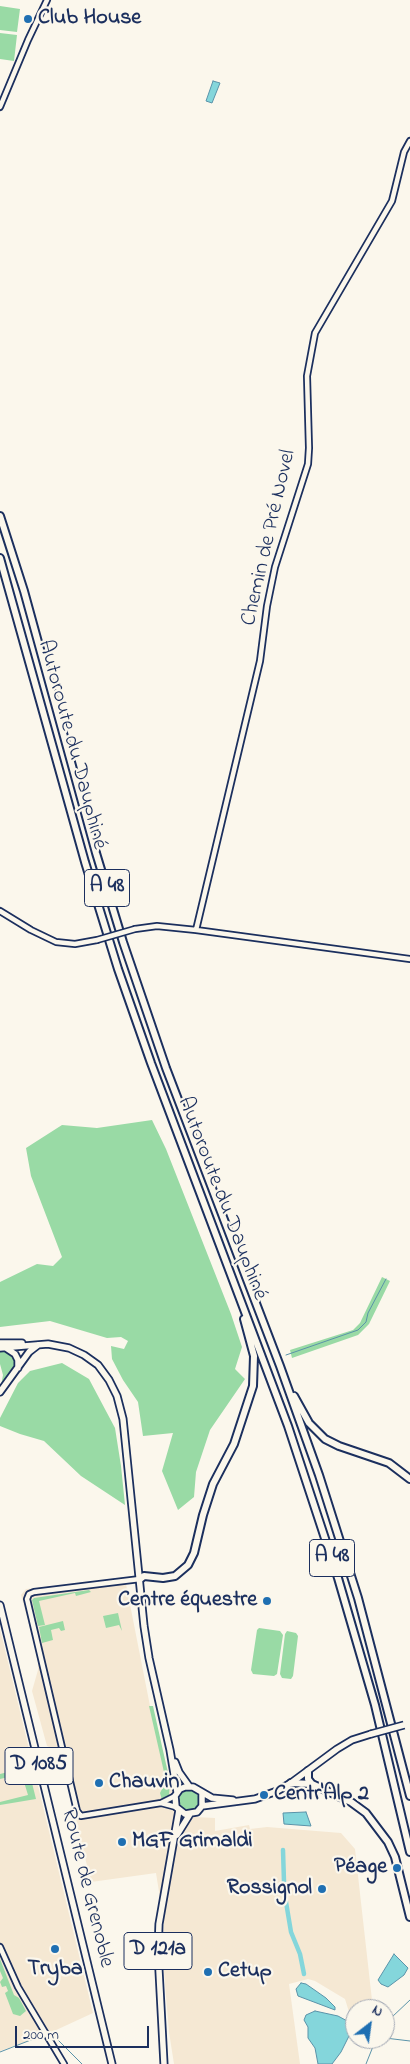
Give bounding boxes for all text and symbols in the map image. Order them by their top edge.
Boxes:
place label: Club House [38,6,141,32]
marker: Club House [22,13,34,25]
street label: Chemin de Pré Novel [237,447,303,629]
street label: Autoroute du Dauphiné [30,637,112,853]
road number: A 48 [84,870,130,906]
street label: Autoroute du Dauphiné [170,1094,272,1304]
road number: A 48 [310,1540,354,1576]
place label: Centre équestre [118,1588,257,1614]
marker: Centre équestre [261,1595,273,1607]
road number: D 1085 [5,1748,73,1784]
place label: Chauvin [109,1770,179,1796]
marker: Chauvin [93,1777,105,1789]
place label: Centr'Alp 2 [274,1782,369,1808]
marker: Centr'Alp 2 [258,1789,270,1801]
street label: Route de Grenoble [53,1806,119,1970]
place label: MGF Grimaldi [132,1829,252,1855]
marker: MGF Grimaldi [116,1836,128,1848]
place label: Péage [334,1855,387,1881]
marker: Péage [391,1862,403,1874]
place label: Rossignol [227,1876,312,1902]
marker: Rossignol [316,1883,328,1895]
road number: D 121a [124,1932,192,1970]
marker: Tryba [49,1943,61,1955]
place label: Tryba [27,1957,83,1983]
place label: Cetup [218,1959,272,1985]
marker: Cetup [202,1966,214,1978]
north arrow [345,1999,395,2049]
text: N [368,2000,387,2023]
scale bar [18,2016,151,2048]
text: 200 m [23,2024,59,2046]

